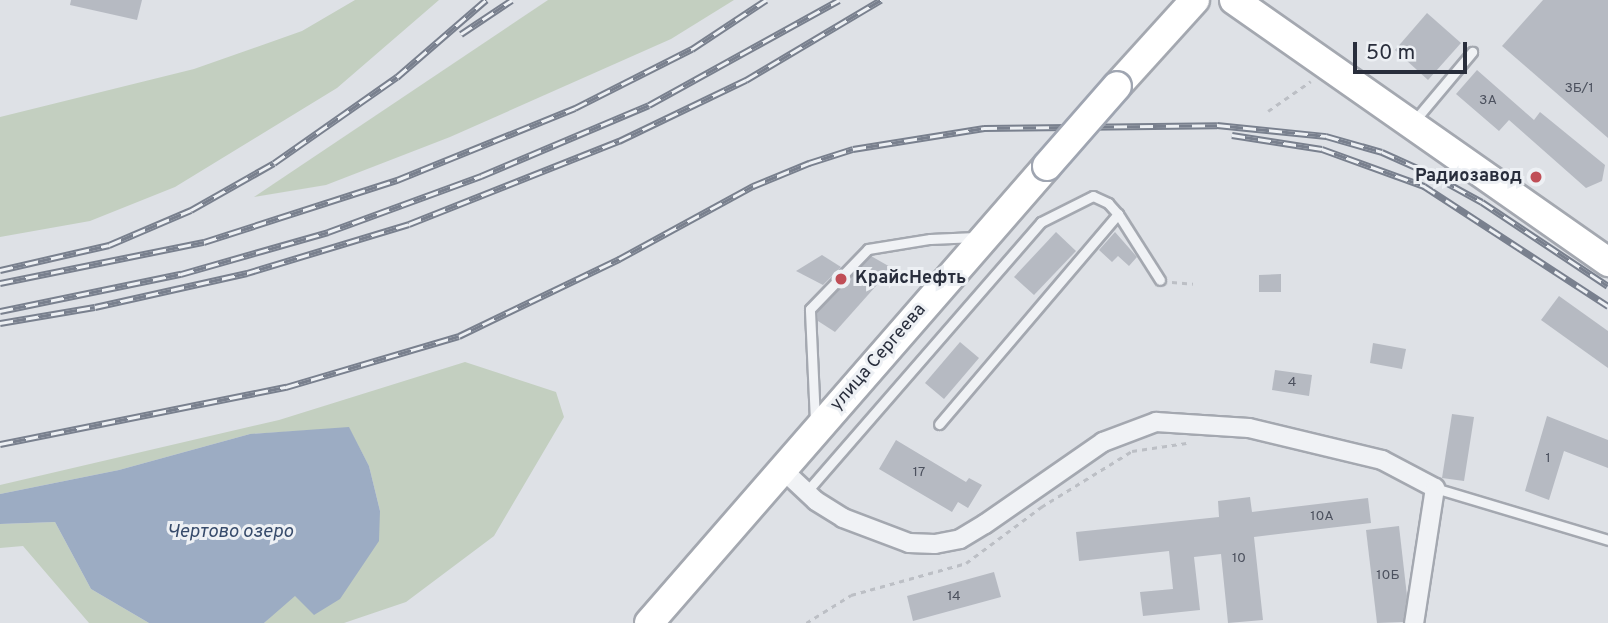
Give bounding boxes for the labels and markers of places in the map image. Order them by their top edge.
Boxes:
place label: Радиозавод [1415,166,1522,188]
marker: Радиозавод [1528,169,1544,185]
place label: КрайсНефть [855,268,966,290]
marker: КрайсНефть [833,271,849,287]

